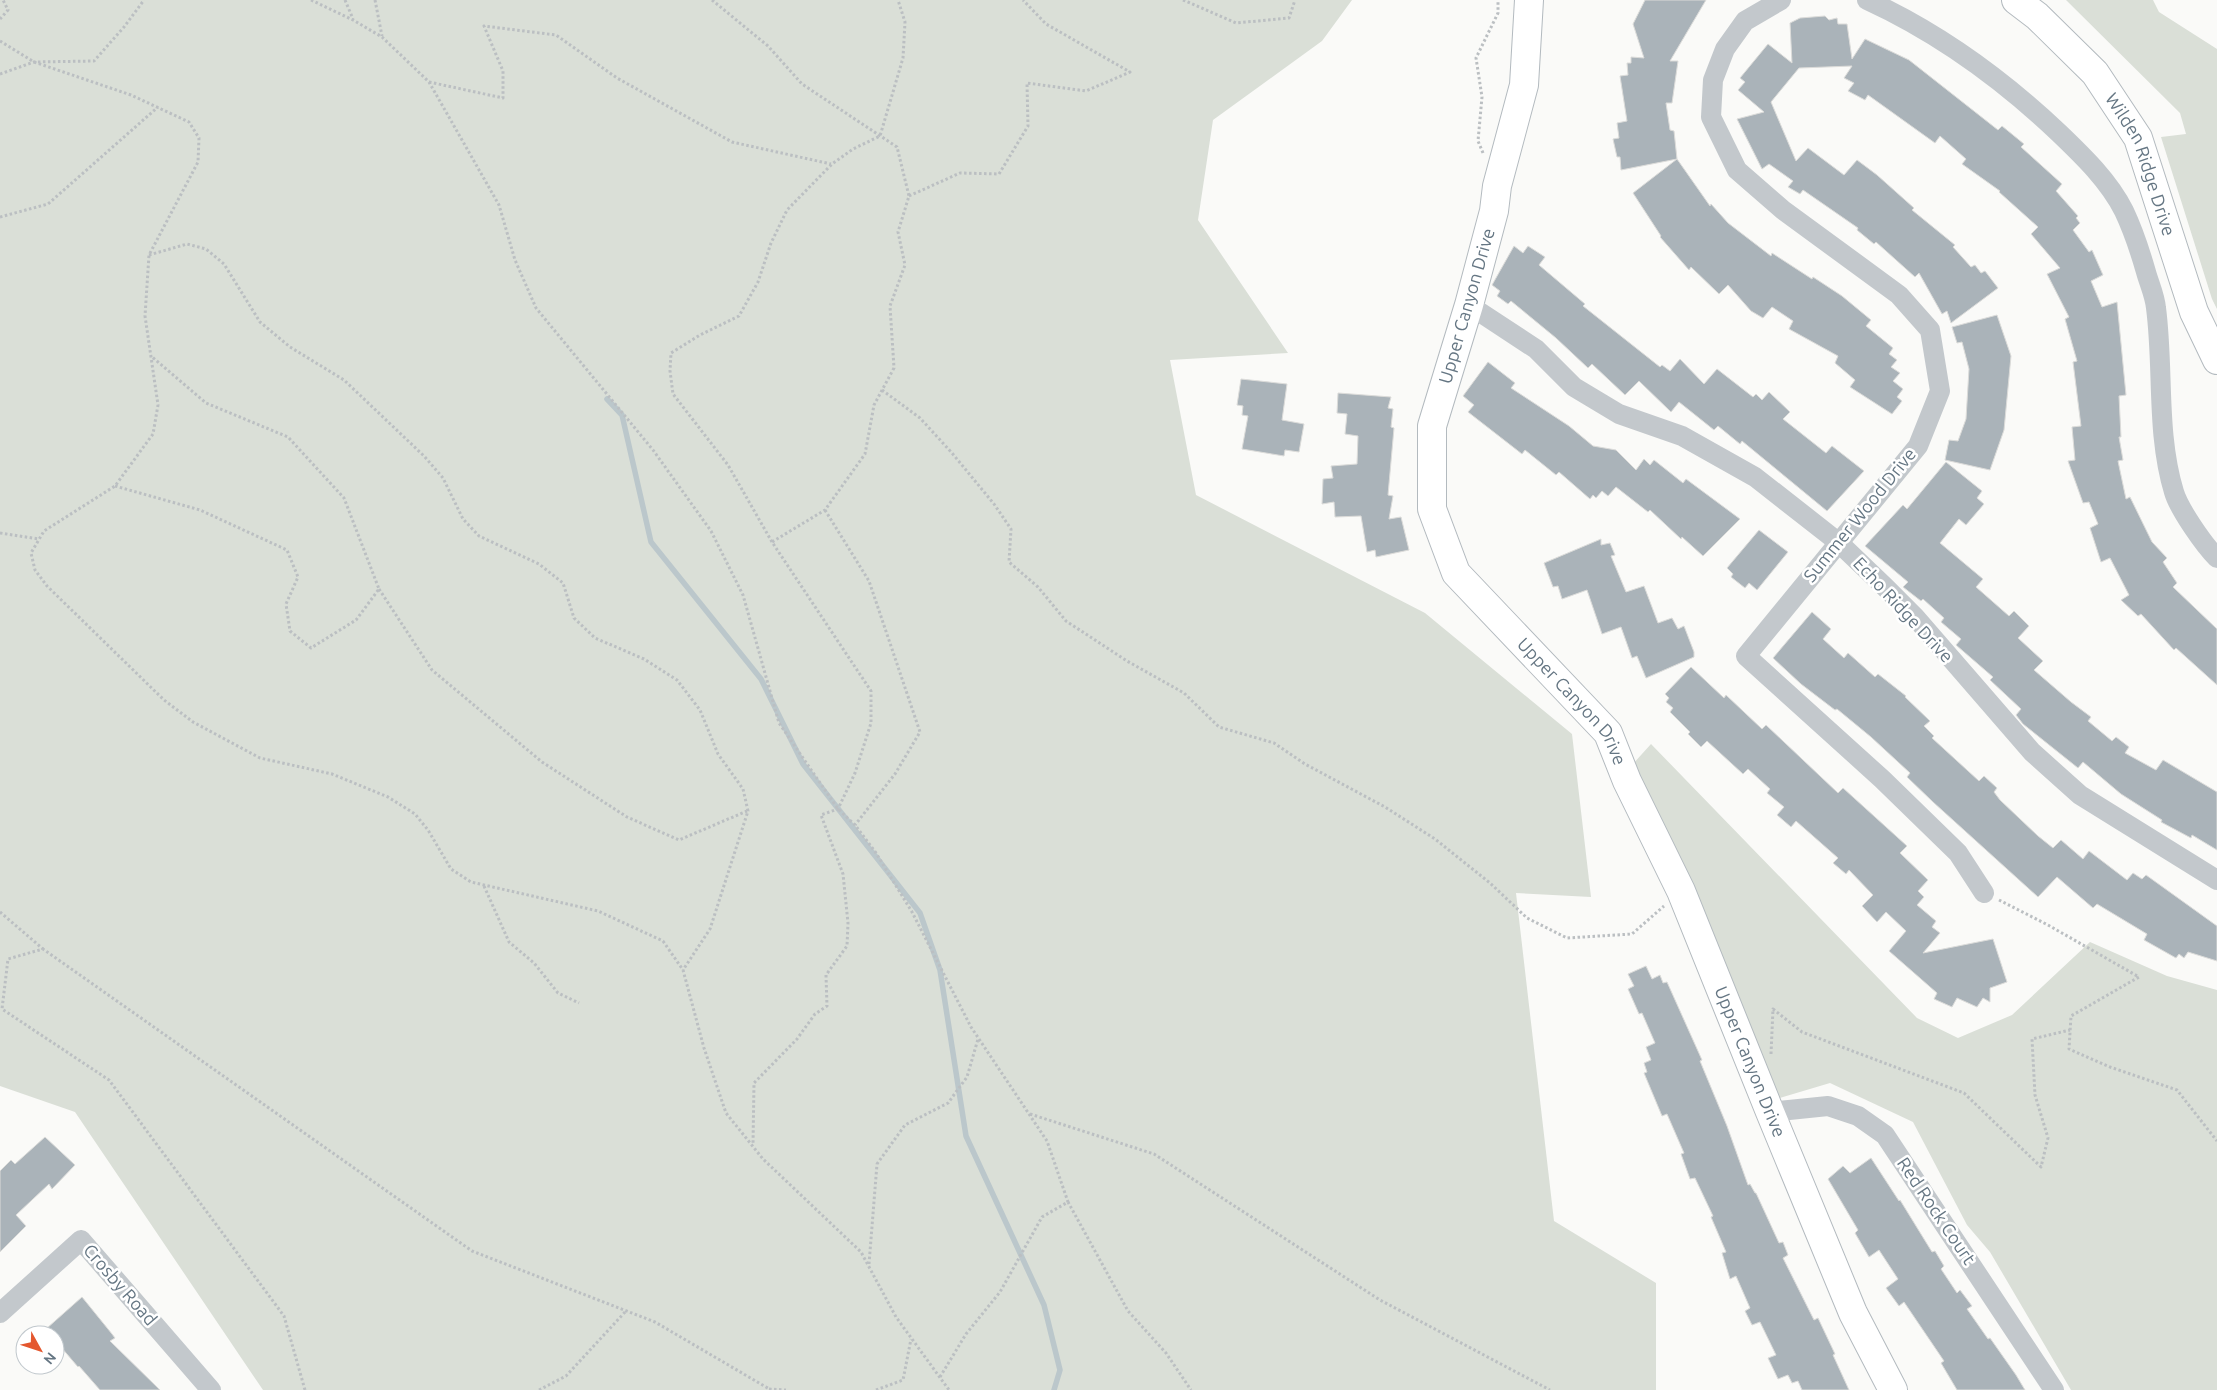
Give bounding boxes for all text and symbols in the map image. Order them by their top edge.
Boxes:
street label: Wilden Ridge Drive [2102,89,2180,238]
street label: Upper Canyon Drive [1434,226,1498,386]
street label: Summer Wood Drive [1799,443,1919,585]
street label: Echo Ridge Drive [1850,553,1958,666]
street label: Upper Canyon Drive [1514,633,1631,768]
street label: Upper Canyon Drive [1711,983,1790,1140]
street label: Red Rock Court [1894,1153,1980,1268]
street label: Crosby Road [80,1240,161,1329]
north arrow [15,1325,65,1375]
text: N [40,1349,59,1368]

